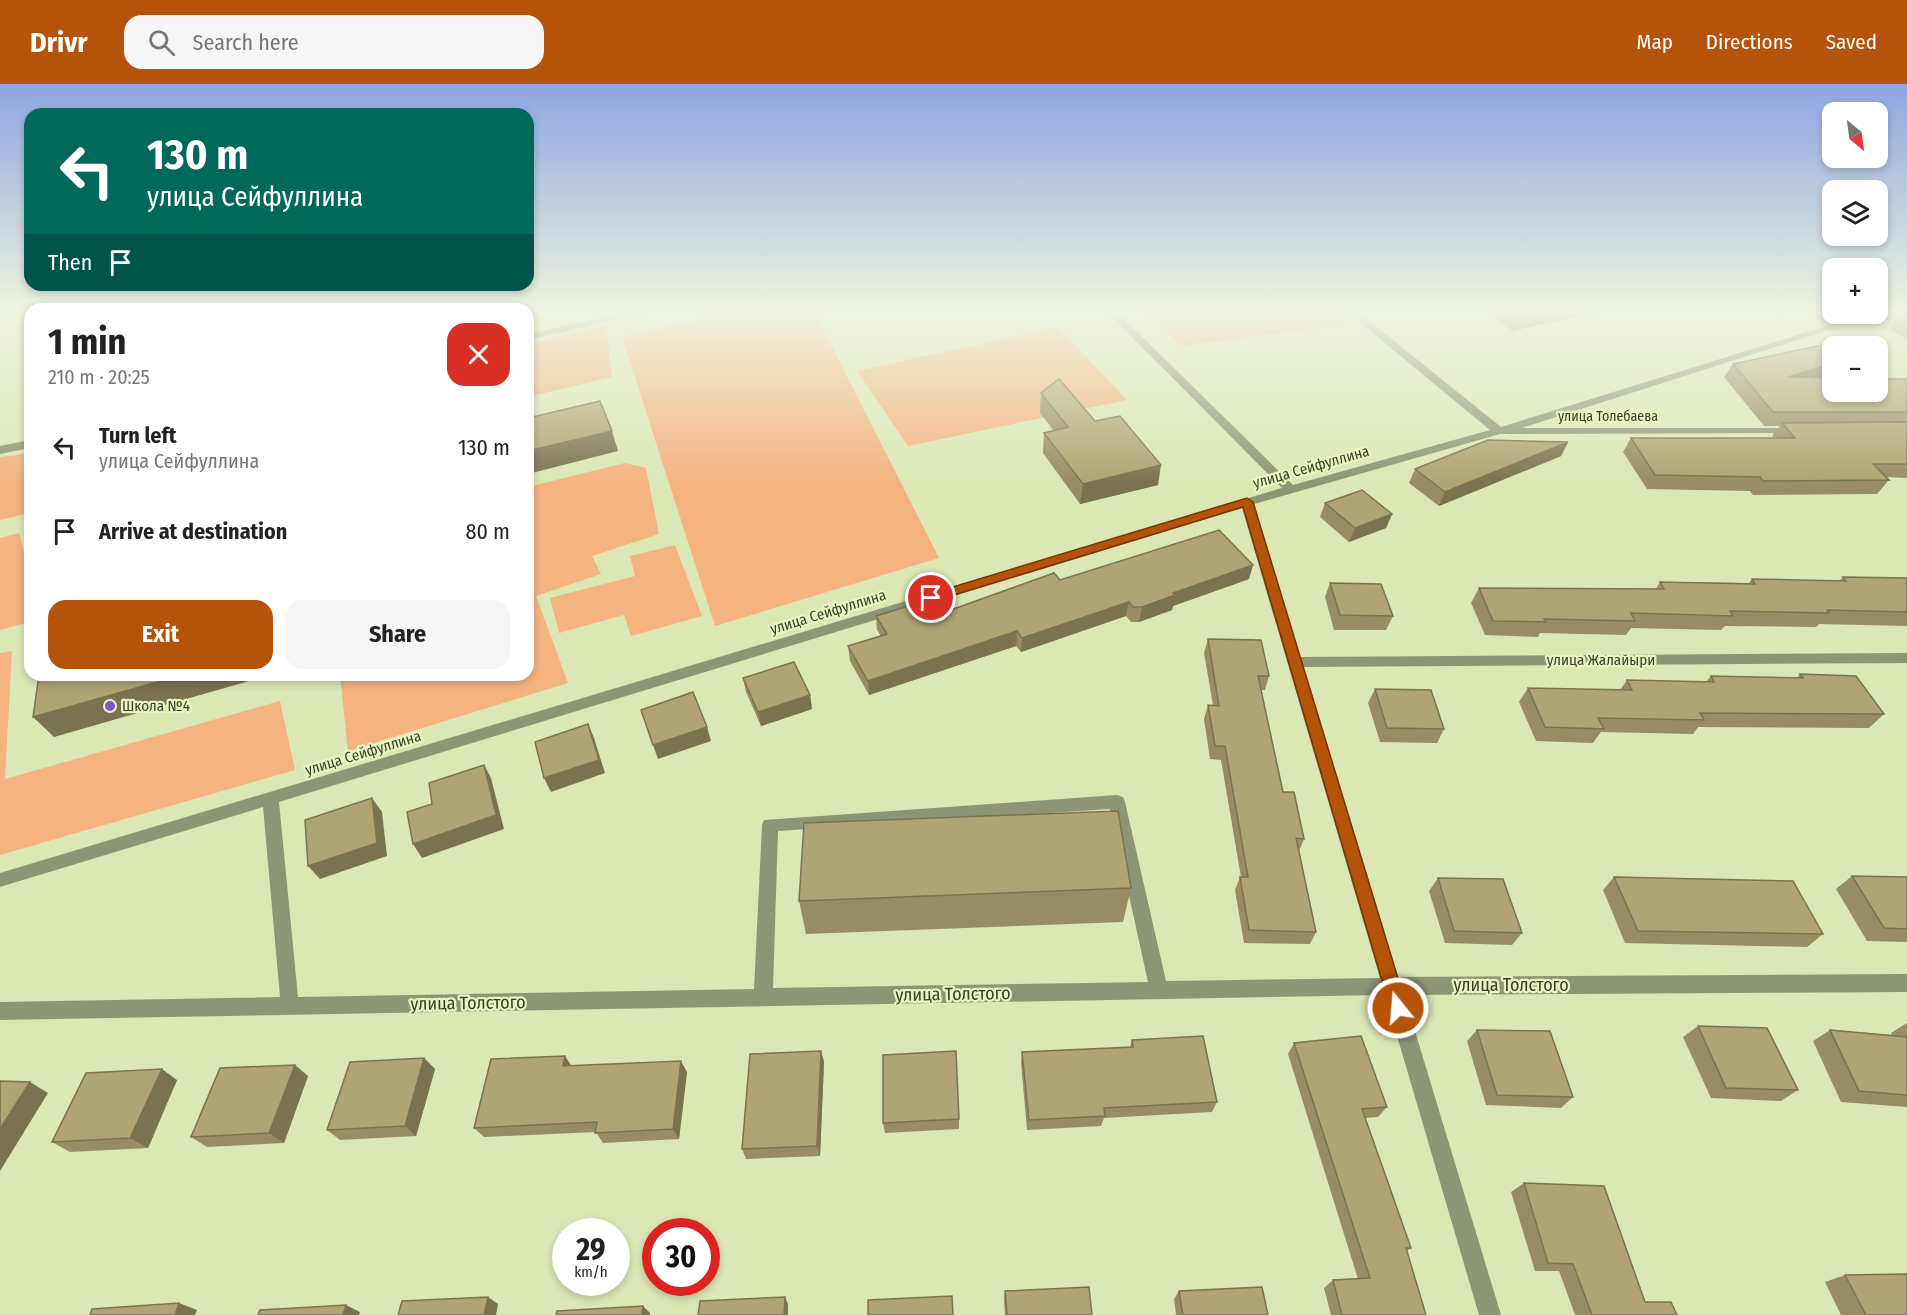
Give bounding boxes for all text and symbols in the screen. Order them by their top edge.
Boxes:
search box [124,15,544,69]
text: Drivr [30,26,88,59]
icon: search [145,26,178,59]
text: Search here [193,29,299,56]
text: Map [1636,29,1673,55]
text: Directions [1706,29,1793,55]
text: Saved [1826,29,1877,55]
north arrow [1822,102,1888,168]
map controls [1822,102,1888,402]
text: 130 m [147,130,248,180]
icon: left [48,132,126,210]
button: layers [1822,180,1888,246]
text: улица Сейфуллина [147,181,363,213]
icon: arrive [104,246,137,279]
text: Then [48,249,92,276]
button: + [1822,258,1888,324]
text: 1 min [48,320,126,364]
button: close [447,323,510,386]
button: − [1822,336,1888,402]
text: 210 m · 20:25 [48,365,150,389]
street label: улица Толебаева [1558,408,1658,425]
text: Turn left [99,422,177,449]
icon: left [48,431,81,464]
text: 130 m [458,434,510,461]
street label: улица Сейфуллина [1251,442,1371,492]
text: улица Сейфуллина [99,449,259,473]
icon: arrive [48,515,81,548]
text: Arrive at destination [99,518,287,545]
text: 80 m [465,518,510,545]
pin [905,572,956,623]
icon: arrive [914,581,947,614]
street label: улица Сейфуллина [768,586,888,638]
button: Exit [48,600,273,669]
button: Share [285,600,510,669]
street label: улица Жалайыри [1547,651,1655,669]
place label: Школа №4 [122,697,190,715]
marker: Школа №4 [103,699,117,713]
street label: улица Сейфуллина [303,727,423,779]
street label: улица Толстого [1453,974,1569,996]
position arrow [1366,976,1430,1040]
street label: улица Толстого [895,982,1011,1006]
street label: улица Толстого [410,991,526,1015]
speed limit sign: 30 [642,1218,720,1296]
text: 29 [576,1232,606,1268]
text: km/h [574,1263,608,1281]

